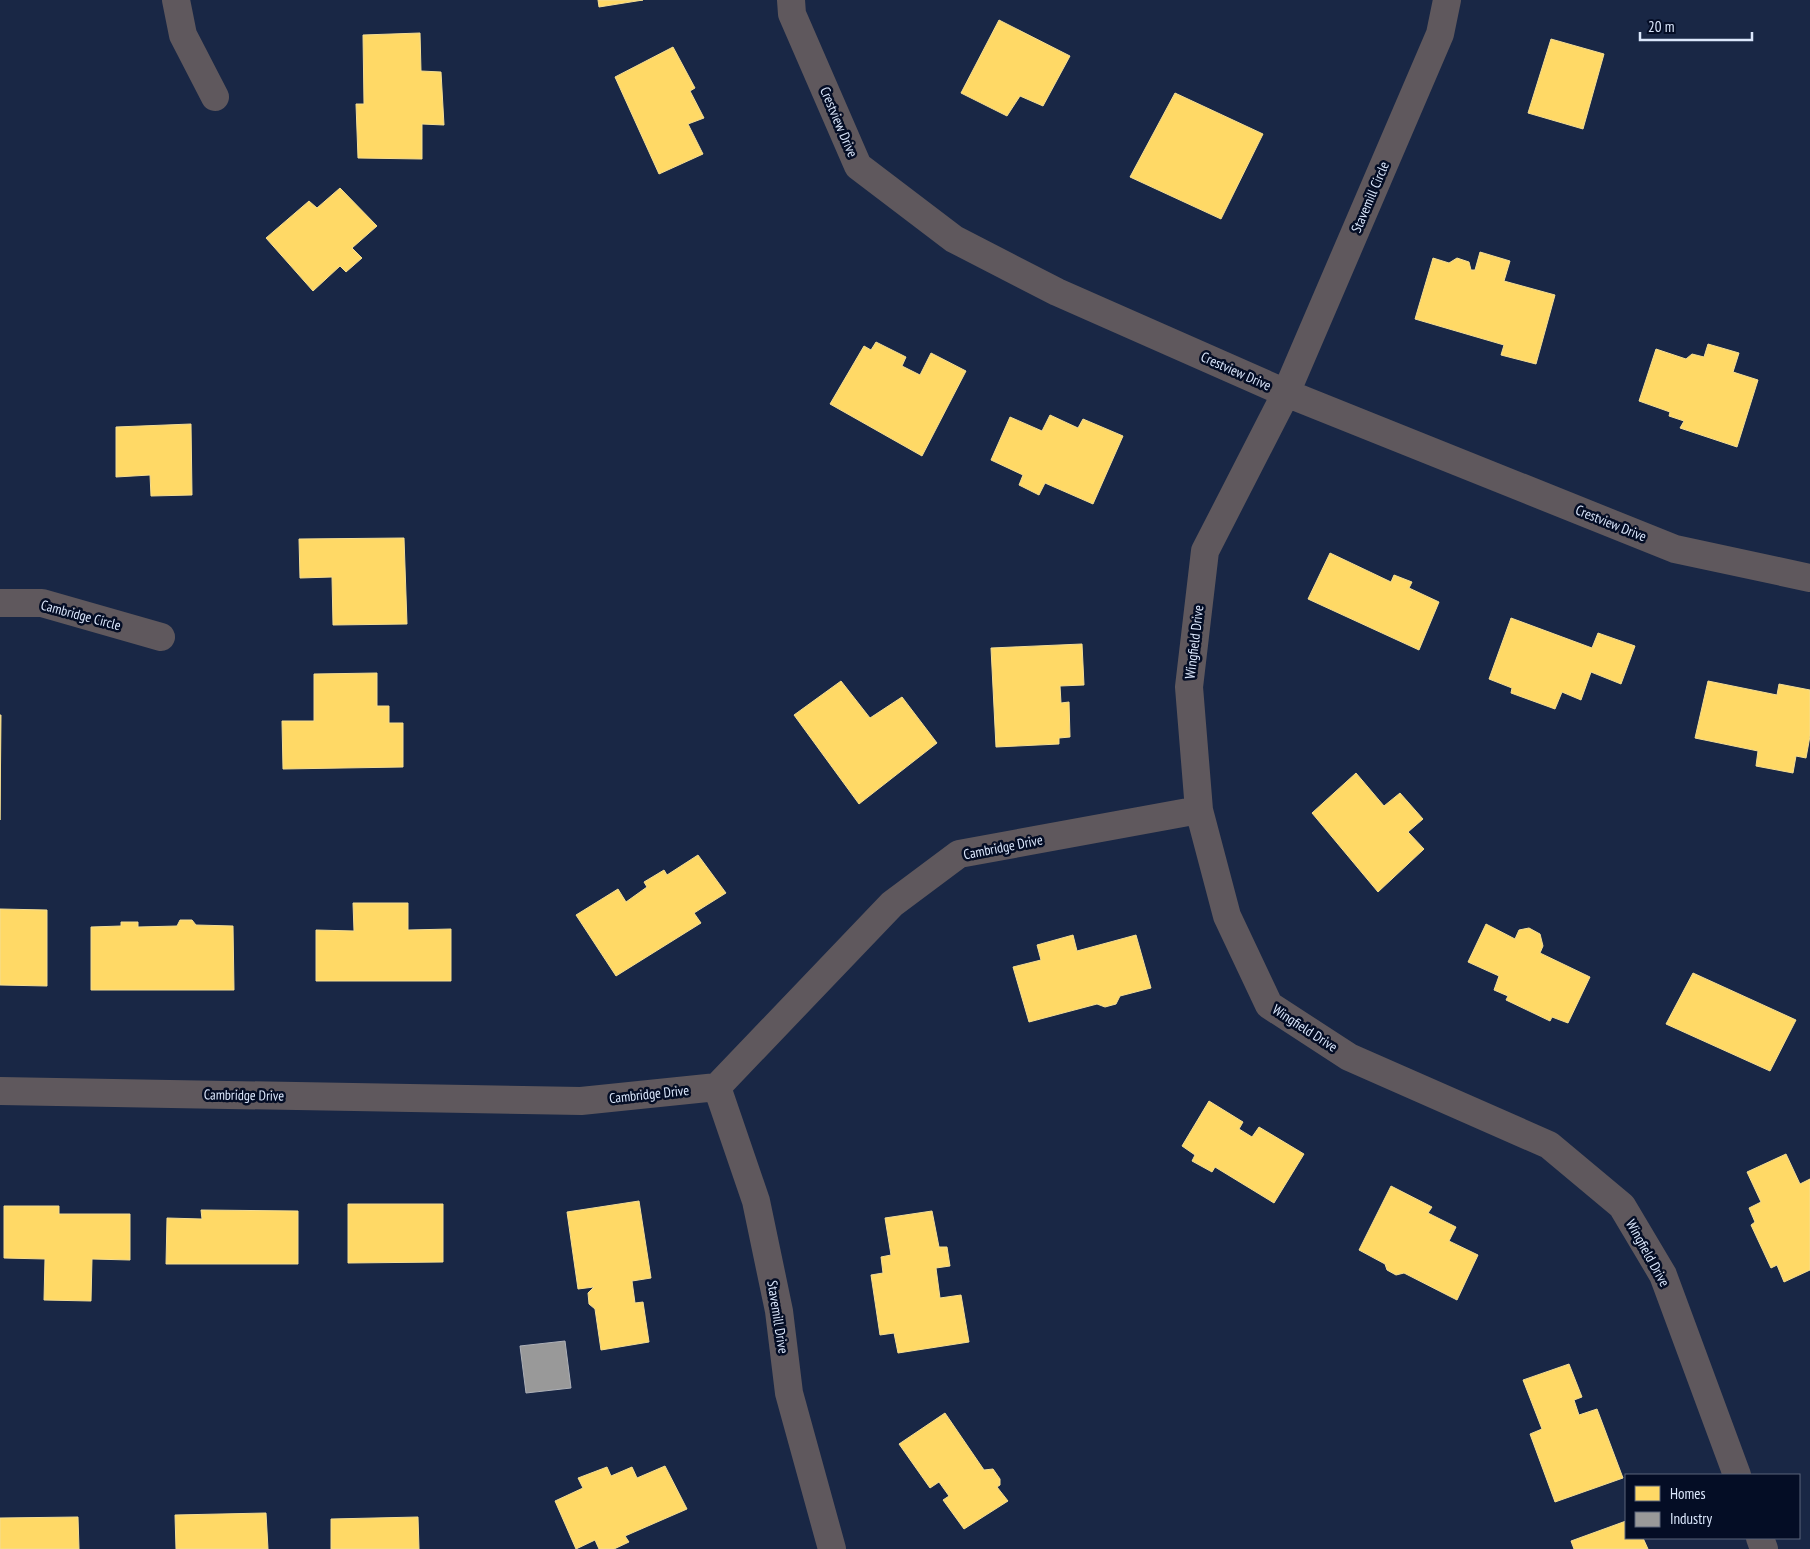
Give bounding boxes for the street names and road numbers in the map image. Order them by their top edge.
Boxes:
street label: Crestview Drive [816,84,862,160]
street label: Stavemill Circle [1347,158,1393,235]
street label: Crestview Drive [1198,348,1274,395]
street label: Crestview Drive [1573,501,1649,545]
street label: Cambridge Circle [39,596,123,634]
street label: Wingfield Drive [1181,604,1207,680]
street label: Cambridge Drive [962,830,1044,863]
street label: Wingfield Drive [1269,1000,1341,1056]
street label: Cambridge Drive [608,1081,690,1107]
street label: Cambridge Drive [204,1085,284,1105]
street label: Wingfield Drive [1622,1216,1674,1290]
street label: Stavemill Drive [763,1279,793,1355]

